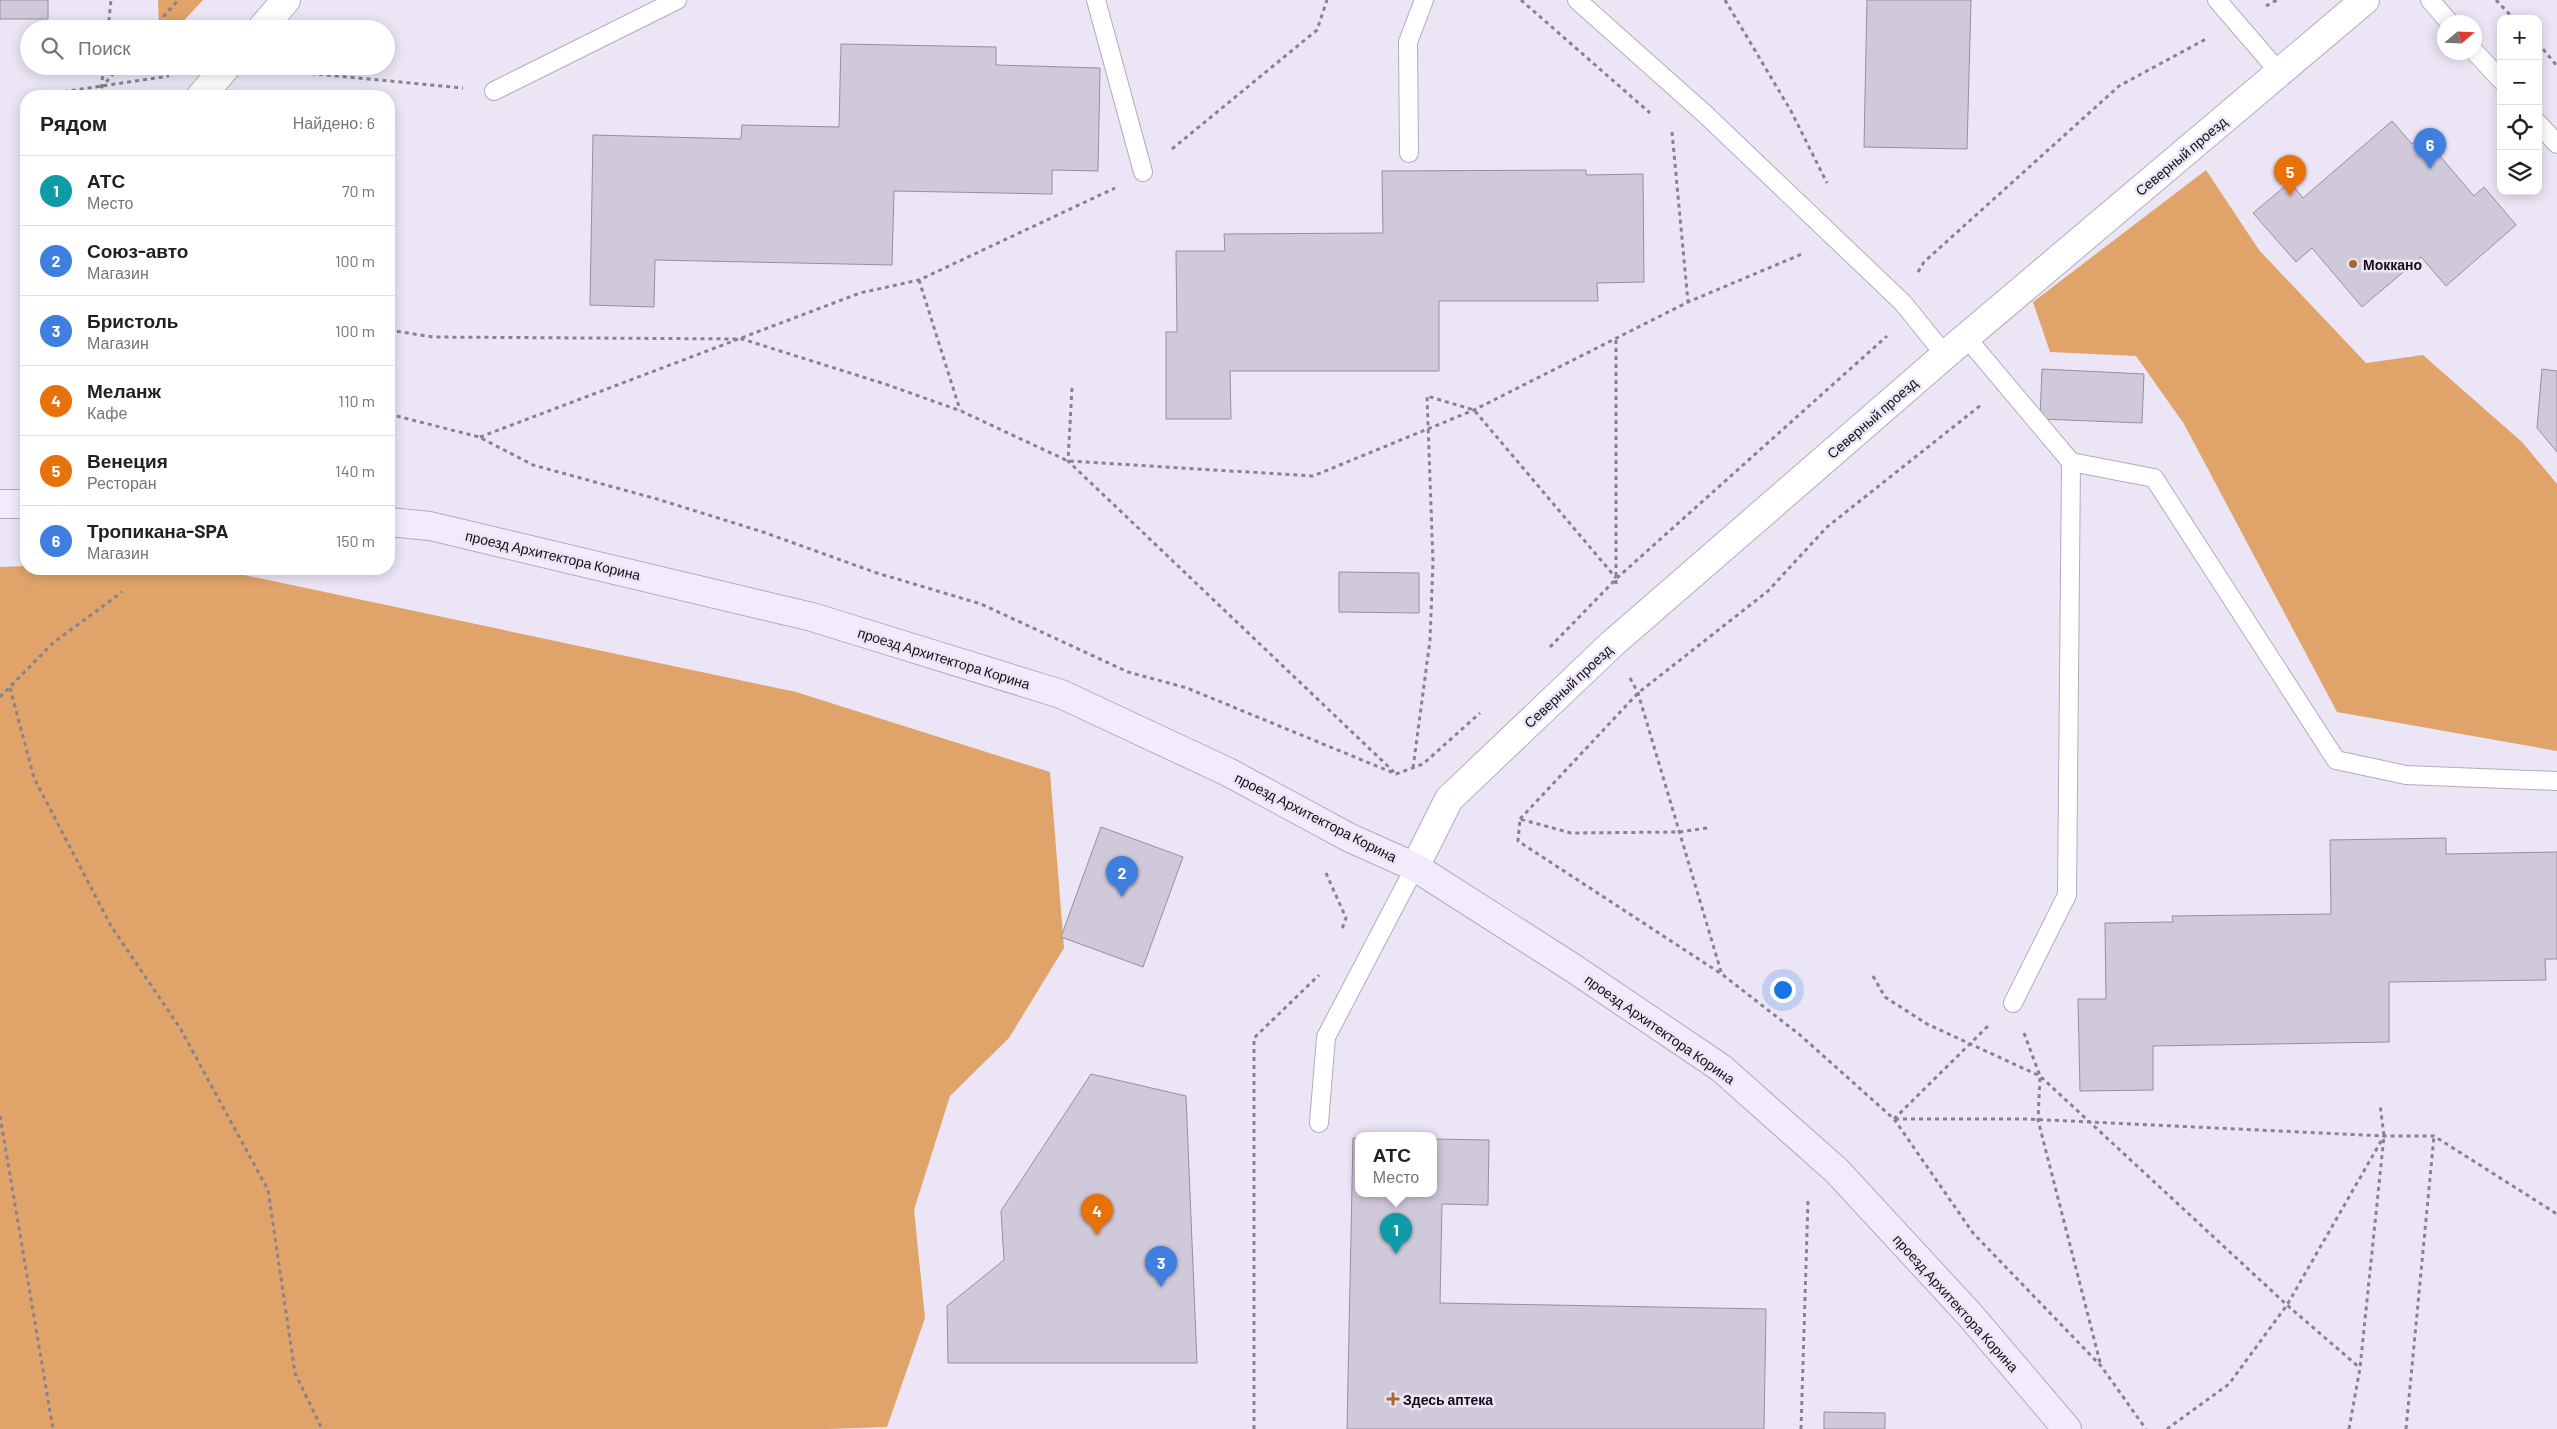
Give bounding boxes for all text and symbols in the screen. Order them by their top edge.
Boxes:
north arrow [2437,15,2482,60]
map controls [2497,15,2542,195]
button: + [2497,15,2542,60]
search box [20,20,395,75]
icon: search [38,34,66,62]
text: Поиск [78,36,131,59]
button: − [2497,60,2542,105]
button: locate [2497,105,2542,150]
text: Рядом [40,110,107,135]
text: Найдено: 6 [293,113,375,132]
street label: Северный проезд [2132,113,2230,199]
pin: 6 [2414,128,2446,169]
button: layers [2497,150,2542,195]
pin: 5 [2274,155,2306,196]
text: АТС [87,169,125,192]
text: 1 [53,181,59,200]
text: 70 m [342,181,375,200]
text: Место [87,193,133,212]
text: Союз-авто [87,239,188,262]
text: 2 [52,251,60,270]
text: 100 m [335,251,375,270]
place label: Моккано [2363,256,2422,273]
marker: Моккано [2347,258,2359,270]
text: Магазин [87,263,149,282]
text: Бристоль [87,309,178,332]
text: 3 [52,321,60,340]
text: 100 m [335,321,375,340]
text: Магазин [87,333,149,352]
street label: Северный проезд [1823,374,1921,462]
text: Меланж [87,379,161,402]
text: 4 [51,391,61,410]
text: 110 m [338,391,375,410]
text: Кафе [87,403,127,422]
text: Венеция [87,449,168,472]
text: 5 [52,461,60,480]
text: 140 m [335,461,375,480]
text: Ресторан [87,473,157,492]
text: Тропикана-SPA [87,519,228,542]
street label: проезд Архитектора Корина [464,527,642,583]
text: 6 [52,531,60,550]
text: 150 m [336,531,375,550]
text: Магазин [87,543,149,562]
street label: проезд Архитектора Корина [856,624,1032,692]
street label: Северный проезд [1520,641,1616,731]
street label: проезд Архитектора Корина [1232,769,1400,865]
pin: 2 [1106,856,1138,897]
street label: проезд Архитектора Корина [1582,971,1738,1088]
your location [1770,977,1796,1003]
popup [1355,1132,1437,1197]
text: АТС [1373,1143,1411,1166]
text: Место [1373,1167,1419,1186]
pin: 4 [1081,1194,1113,1235]
pin: 1 [1380,1213,1412,1254]
street label: проезд Архитектора Корина [1890,1231,2022,1375]
pin: 3 [1145,1246,1177,1287]
place label: Здесь аптека [1403,1391,1493,1408]
marker: Здесь аптека [1387,1393,1399,1405]

